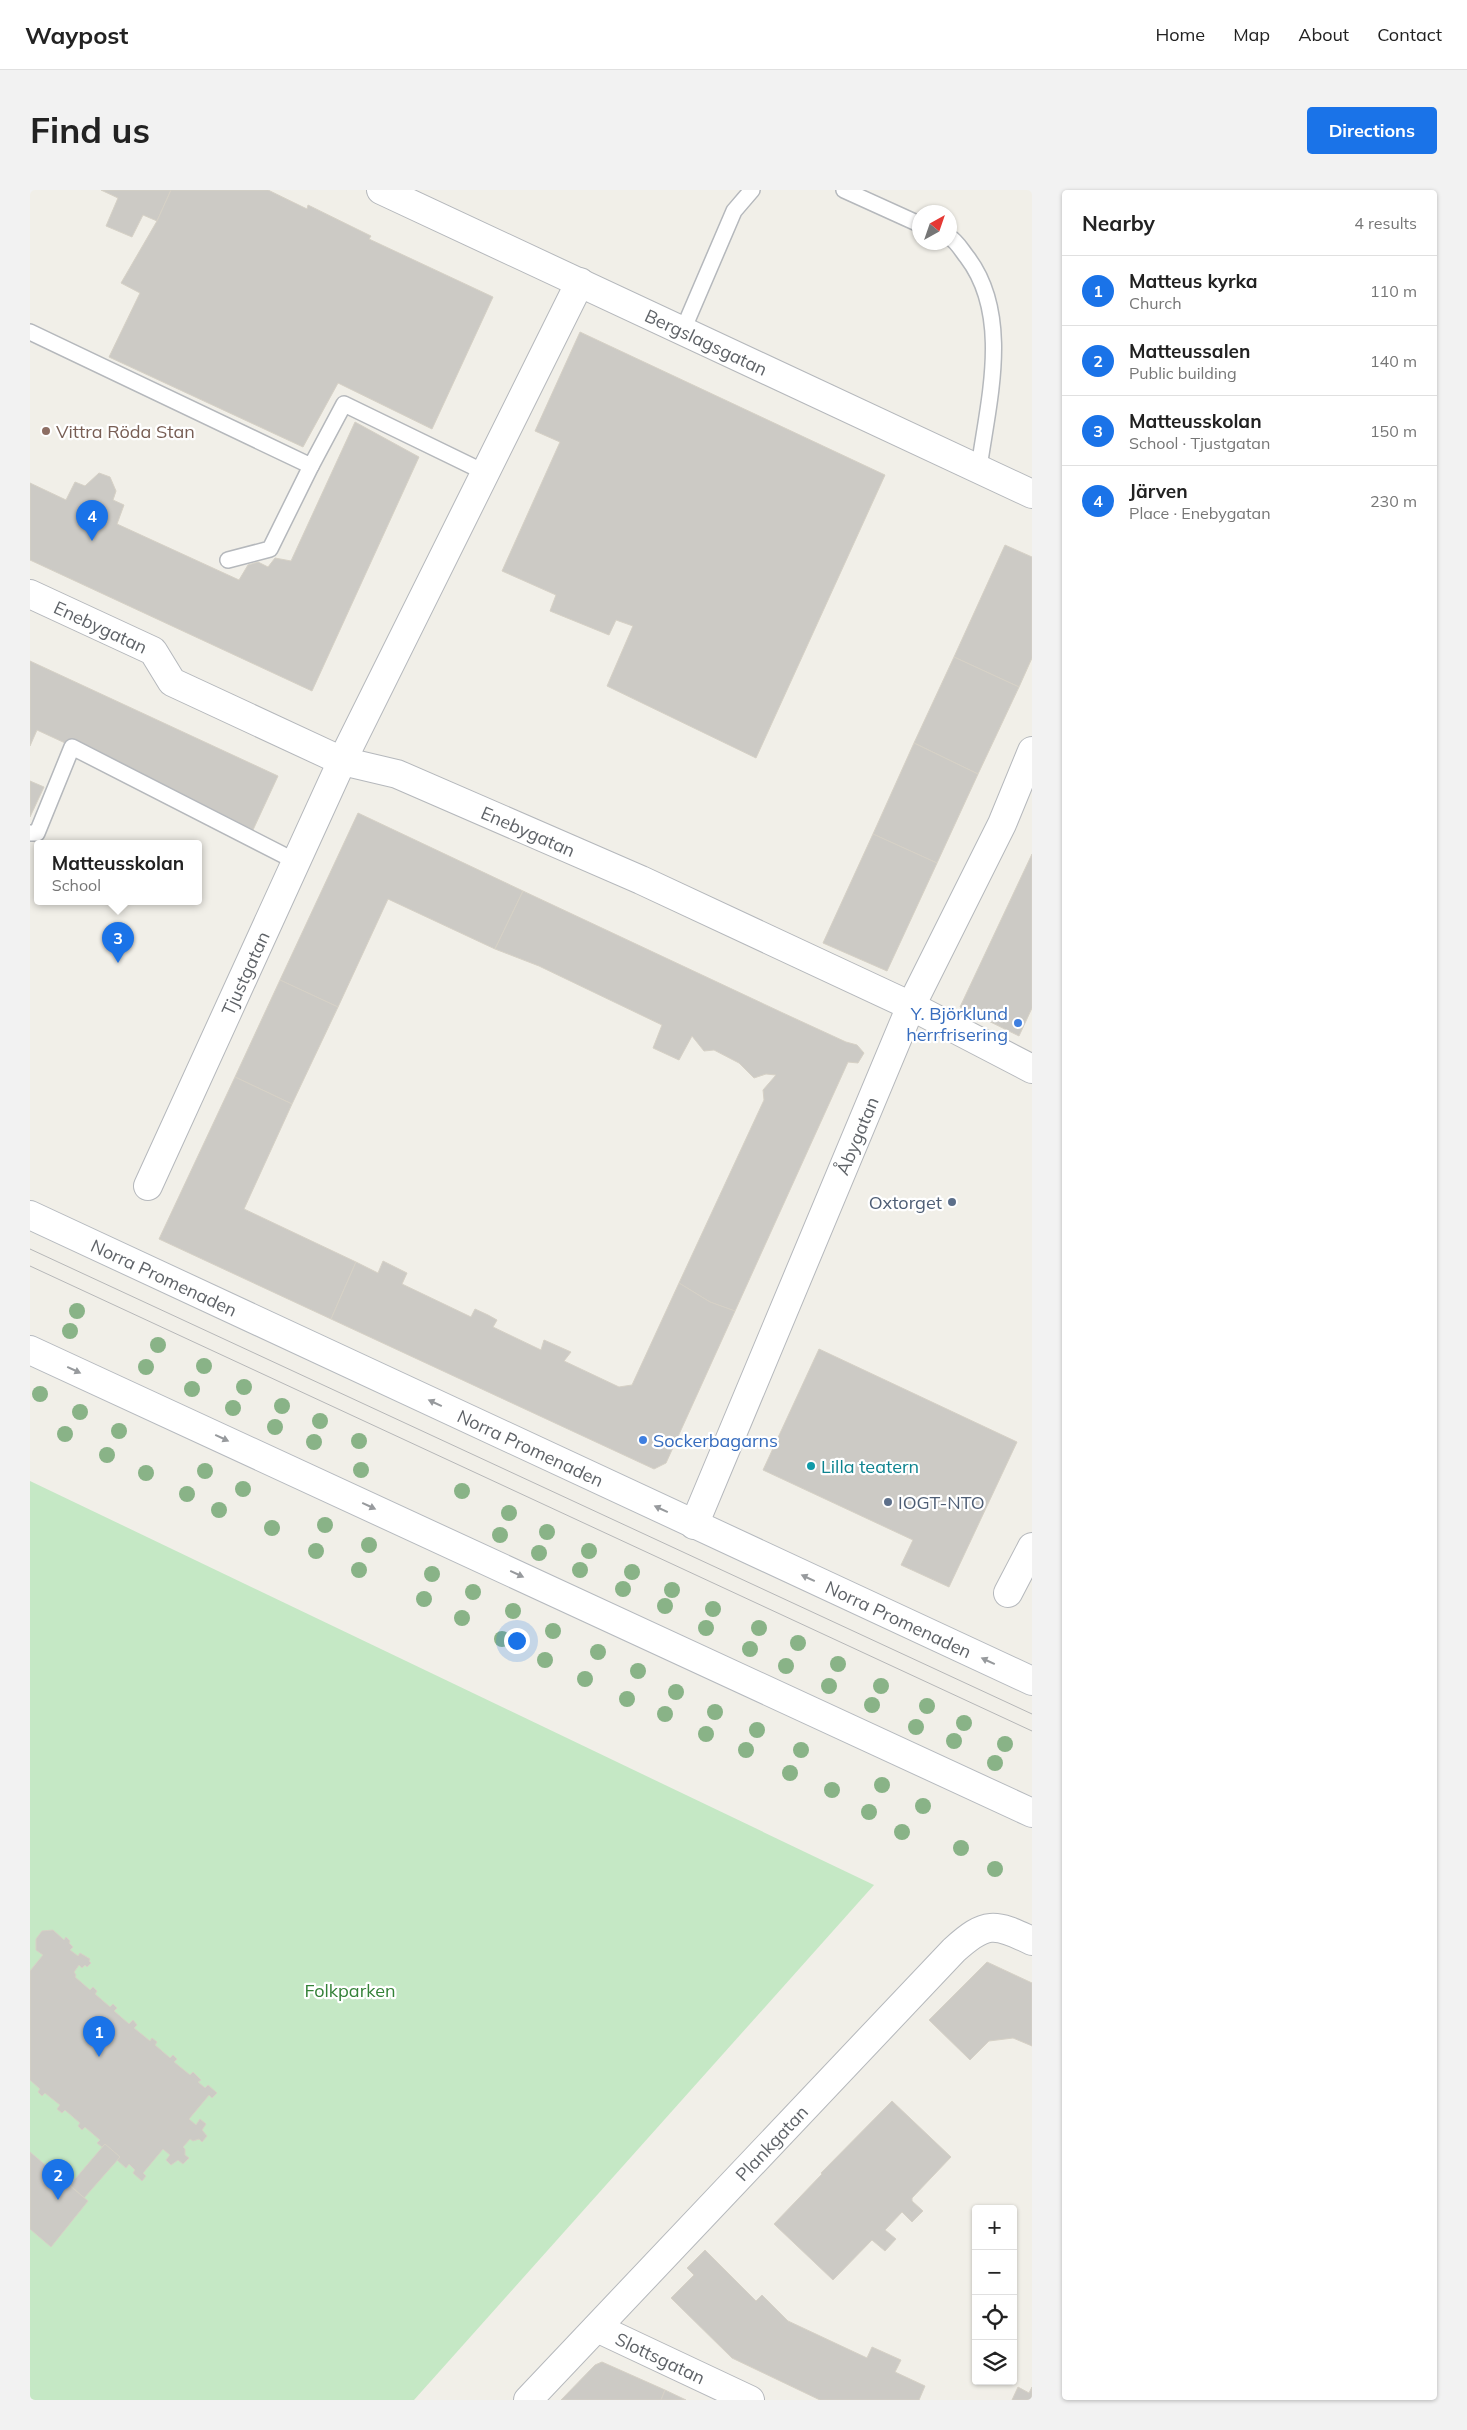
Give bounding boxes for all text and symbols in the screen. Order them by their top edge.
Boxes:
text: Waypost [25,20,128,50]
text: Home [1155,23,1205,46]
text: Map [1233,23,1270,46]
text: About [1298,23,1349,46]
text: Contact [1377,23,1442,46]
button: Directions [1307,107,1437,154]
text: Find us [30,108,150,152]
north arrow [912,205,957,250]
text: Nearby [1082,210,1155,236]
text: 4 results [1354,213,1417,233]
text: Matteus kyrka [1129,269,1258,293]
text: 1 [1093,281,1103,301]
text: 110 m [1370,281,1417,301]
text: Church [1129,293,1182,313]
street label: Bergslagsgatan [641,303,771,380]
text: Matteussalen [1129,339,1250,363]
text: 2 [1093,351,1103,371]
text: 140 m [1370,351,1417,371]
text: Public building [1129,363,1237,383]
text: Matteusskolan [1129,409,1262,433]
place label: Vittra Röda Stan [56,420,195,443]
text: 3 [1093,421,1103,441]
text: 150 m [1370,421,1417,441]
marker: Vittra Röda Stan [40,425,52,437]
text: School · Tjustgatan [1129,433,1270,453]
text: Järven [1129,479,1188,503]
text: 4 [1093,491,1103,511]
text: 230 m [1370,491,1417,511]
pin: 4 [76,500,108,541]
text: Place · Enebygatan [1129,503,1271,523]
street label: Enebygatan [50,595,151,658]
street label: Enebygatan [478,800,579,862]
popup [34,840,202,905]
text: Matteusskolan [52,851,184,875]
text: School [52,875,101,895]
pin: 3 [102,922,134,963]
street label: Tjustgatan [216,927,274,1019]
place label: Y. Björklund herrfrisering [906,1002,1008,1046]
marker: Y. Björklund herrfrisering [1012,1017,1024,1029]
street label: Åbygatan [830,1093,883,1178]
place label: Oxtorget [869,1191,942,1214]
marker: Oxtorget [946,1196,958,1208]
street label: Norra Promenaden [87,1234,241,1321]
one-way arrow [67,1366,81,1374]
one-way arrow [428,1399,442,1407]
street label: Norra Promenaden [454,1404,607,1492]
place label: Sockerbagarns [653,1429,778,1452]
one-way arrow [215,1434,229,1442]
marker: Sockerbagarns [637,1434,649,1446]
place label: Lilla teatern [821,1455,919,1478]
marker: Lilla teatern [805,1460,817,1472]
place label: IOGT-NTO [898,1491,985,1514]
marker: IOGT-NTO [882,1496,894,1508]
one-way arrow [362,1502,376,1510]
one-way arrow [654,1505,668,1513]
one-way arrow [510,1570,524,1578]
one-way arrow [801,1574,816,1582]
street label: Norra Promenaden [822,1575,975,1663]
your location [504,1628,530,1654]
one-way arrow [981,1656,995,1664]
park label: Folkparken [304,1979,396,2002]
pin: 1 [83,2016,115,2057]
street label: Plankgatan [730,2100,813,2186]
pin: 2 [42,2159,74,2200]
map controls [972,2205,1017,2385]
button: + [972,2205,1017,2250]
button: − [972,2250,1017,2295]
button: locate [972,2295,1017,2340]
street label: Slottsgatan [612,2327,709,2389]
button: layers [972,2340,1017,2385]

